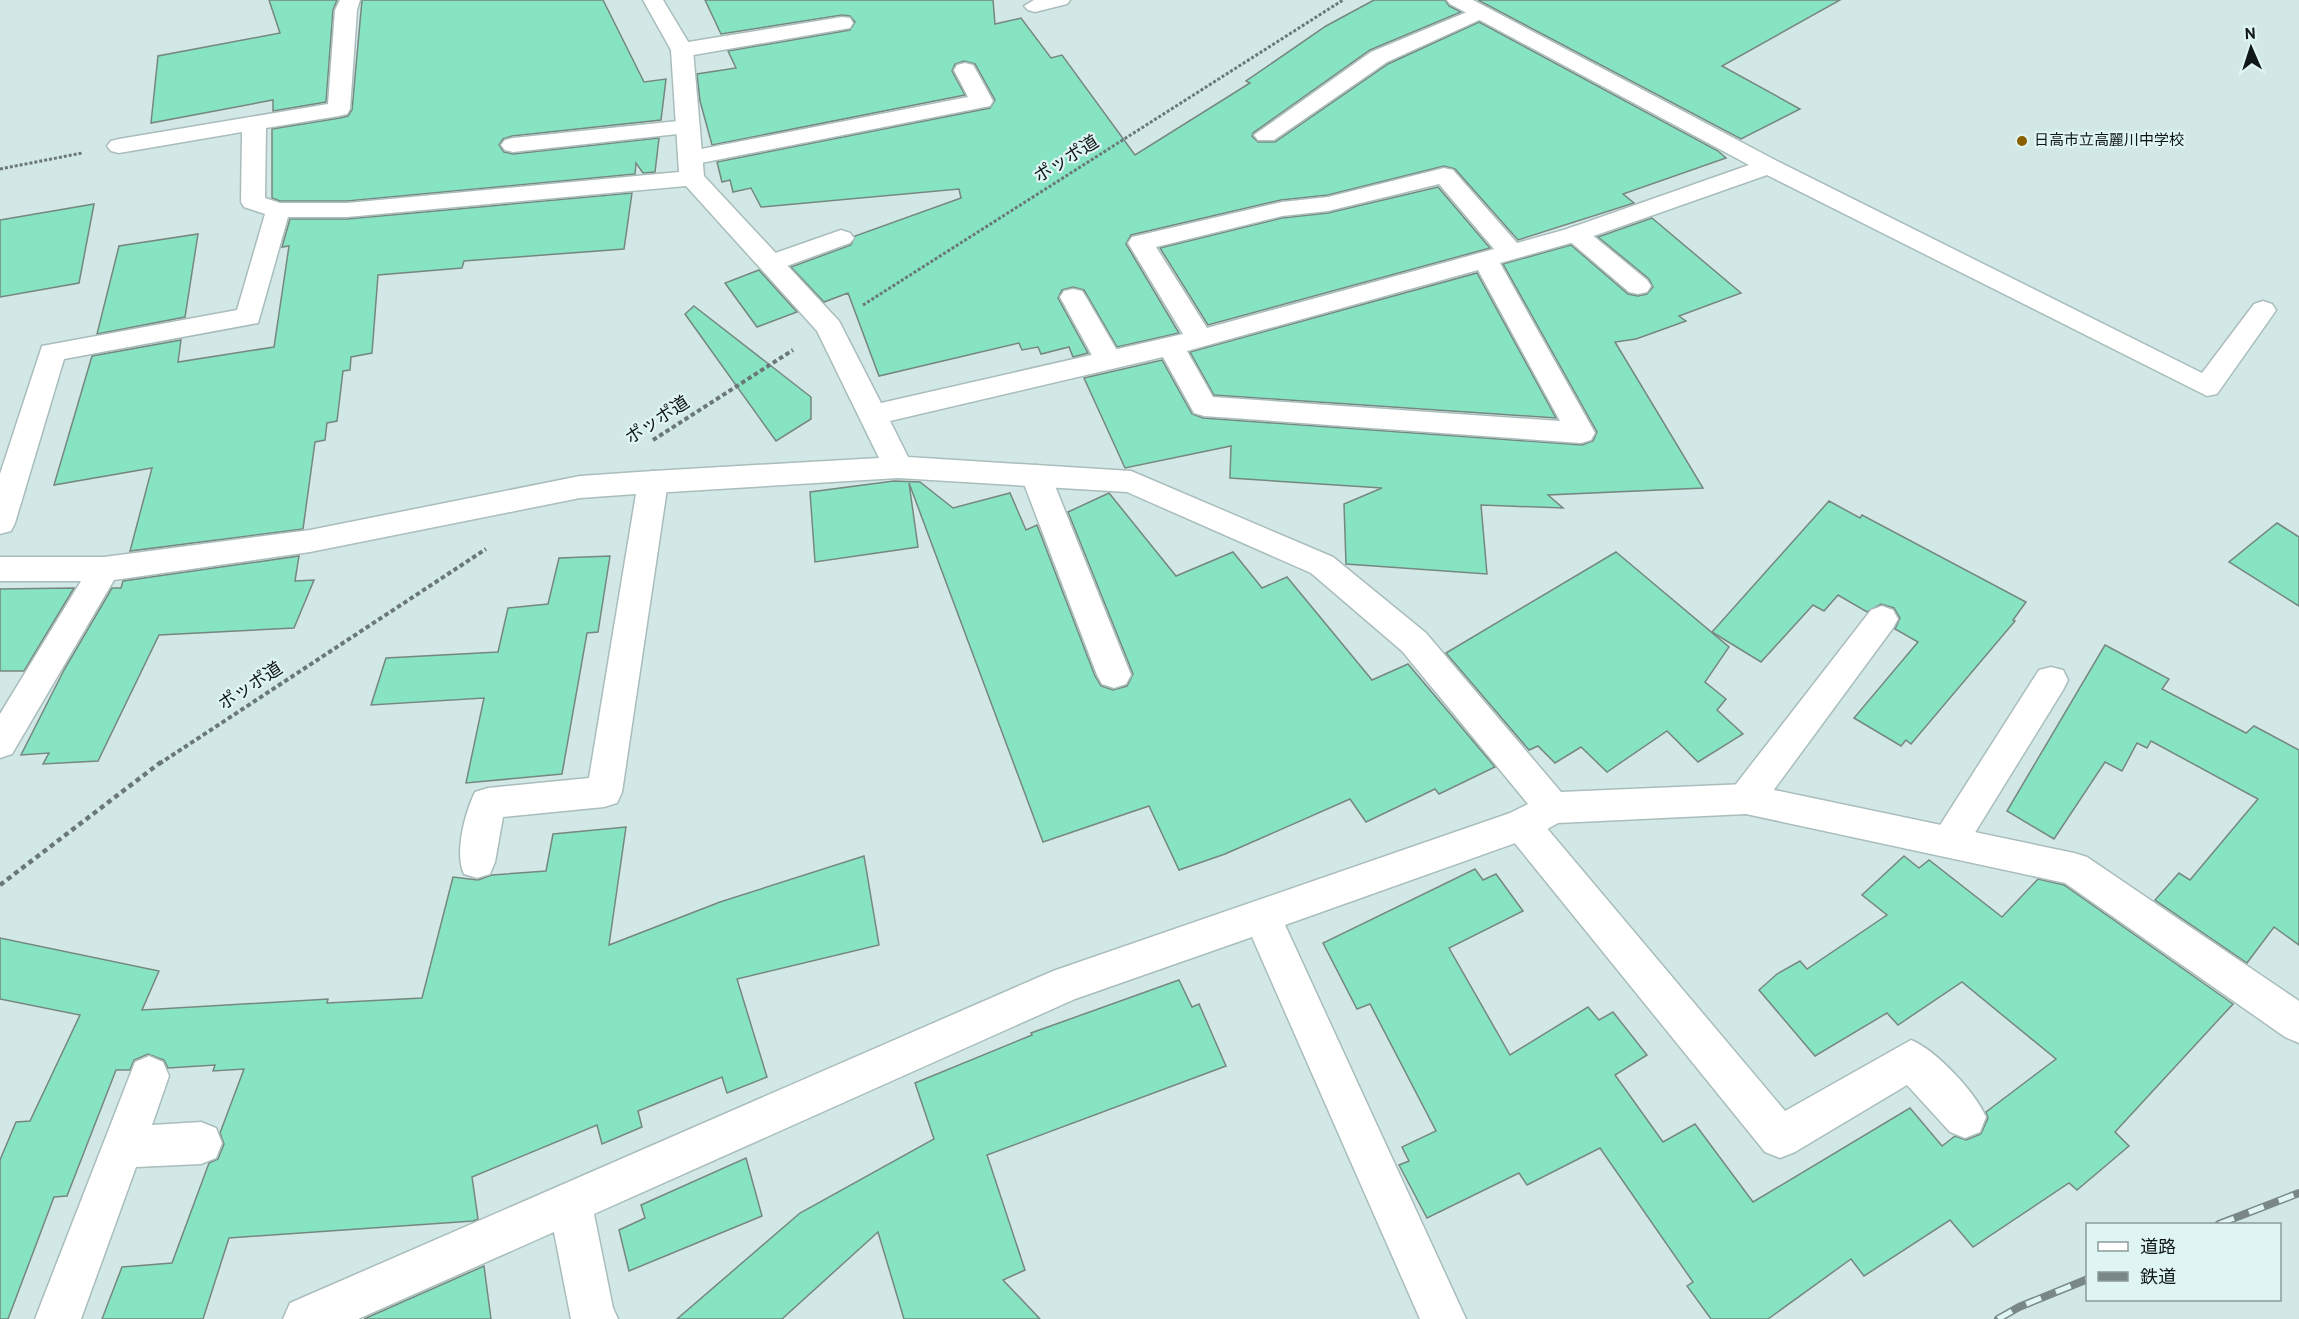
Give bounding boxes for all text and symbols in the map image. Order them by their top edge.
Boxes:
north arrow [2221,18,2281,78]
text: N [2244,25,2257,45]
street label: ポッポ道 [1030,131,1104,189]
place label: 日高市立高麗川中学校 [2034,132,2184,151]
marker: 日高市立高麗川中学校 [2015,134,2029,148]
street label: ポッポ道 [622,392,694,450]
street label: ポッポ道 [215,658,287,716]
legend [2086,1223,2281,1301]
text: 道路 [2140,1237,2176,1260]
text: 鉄道 [2140,1267,2176,1290]

